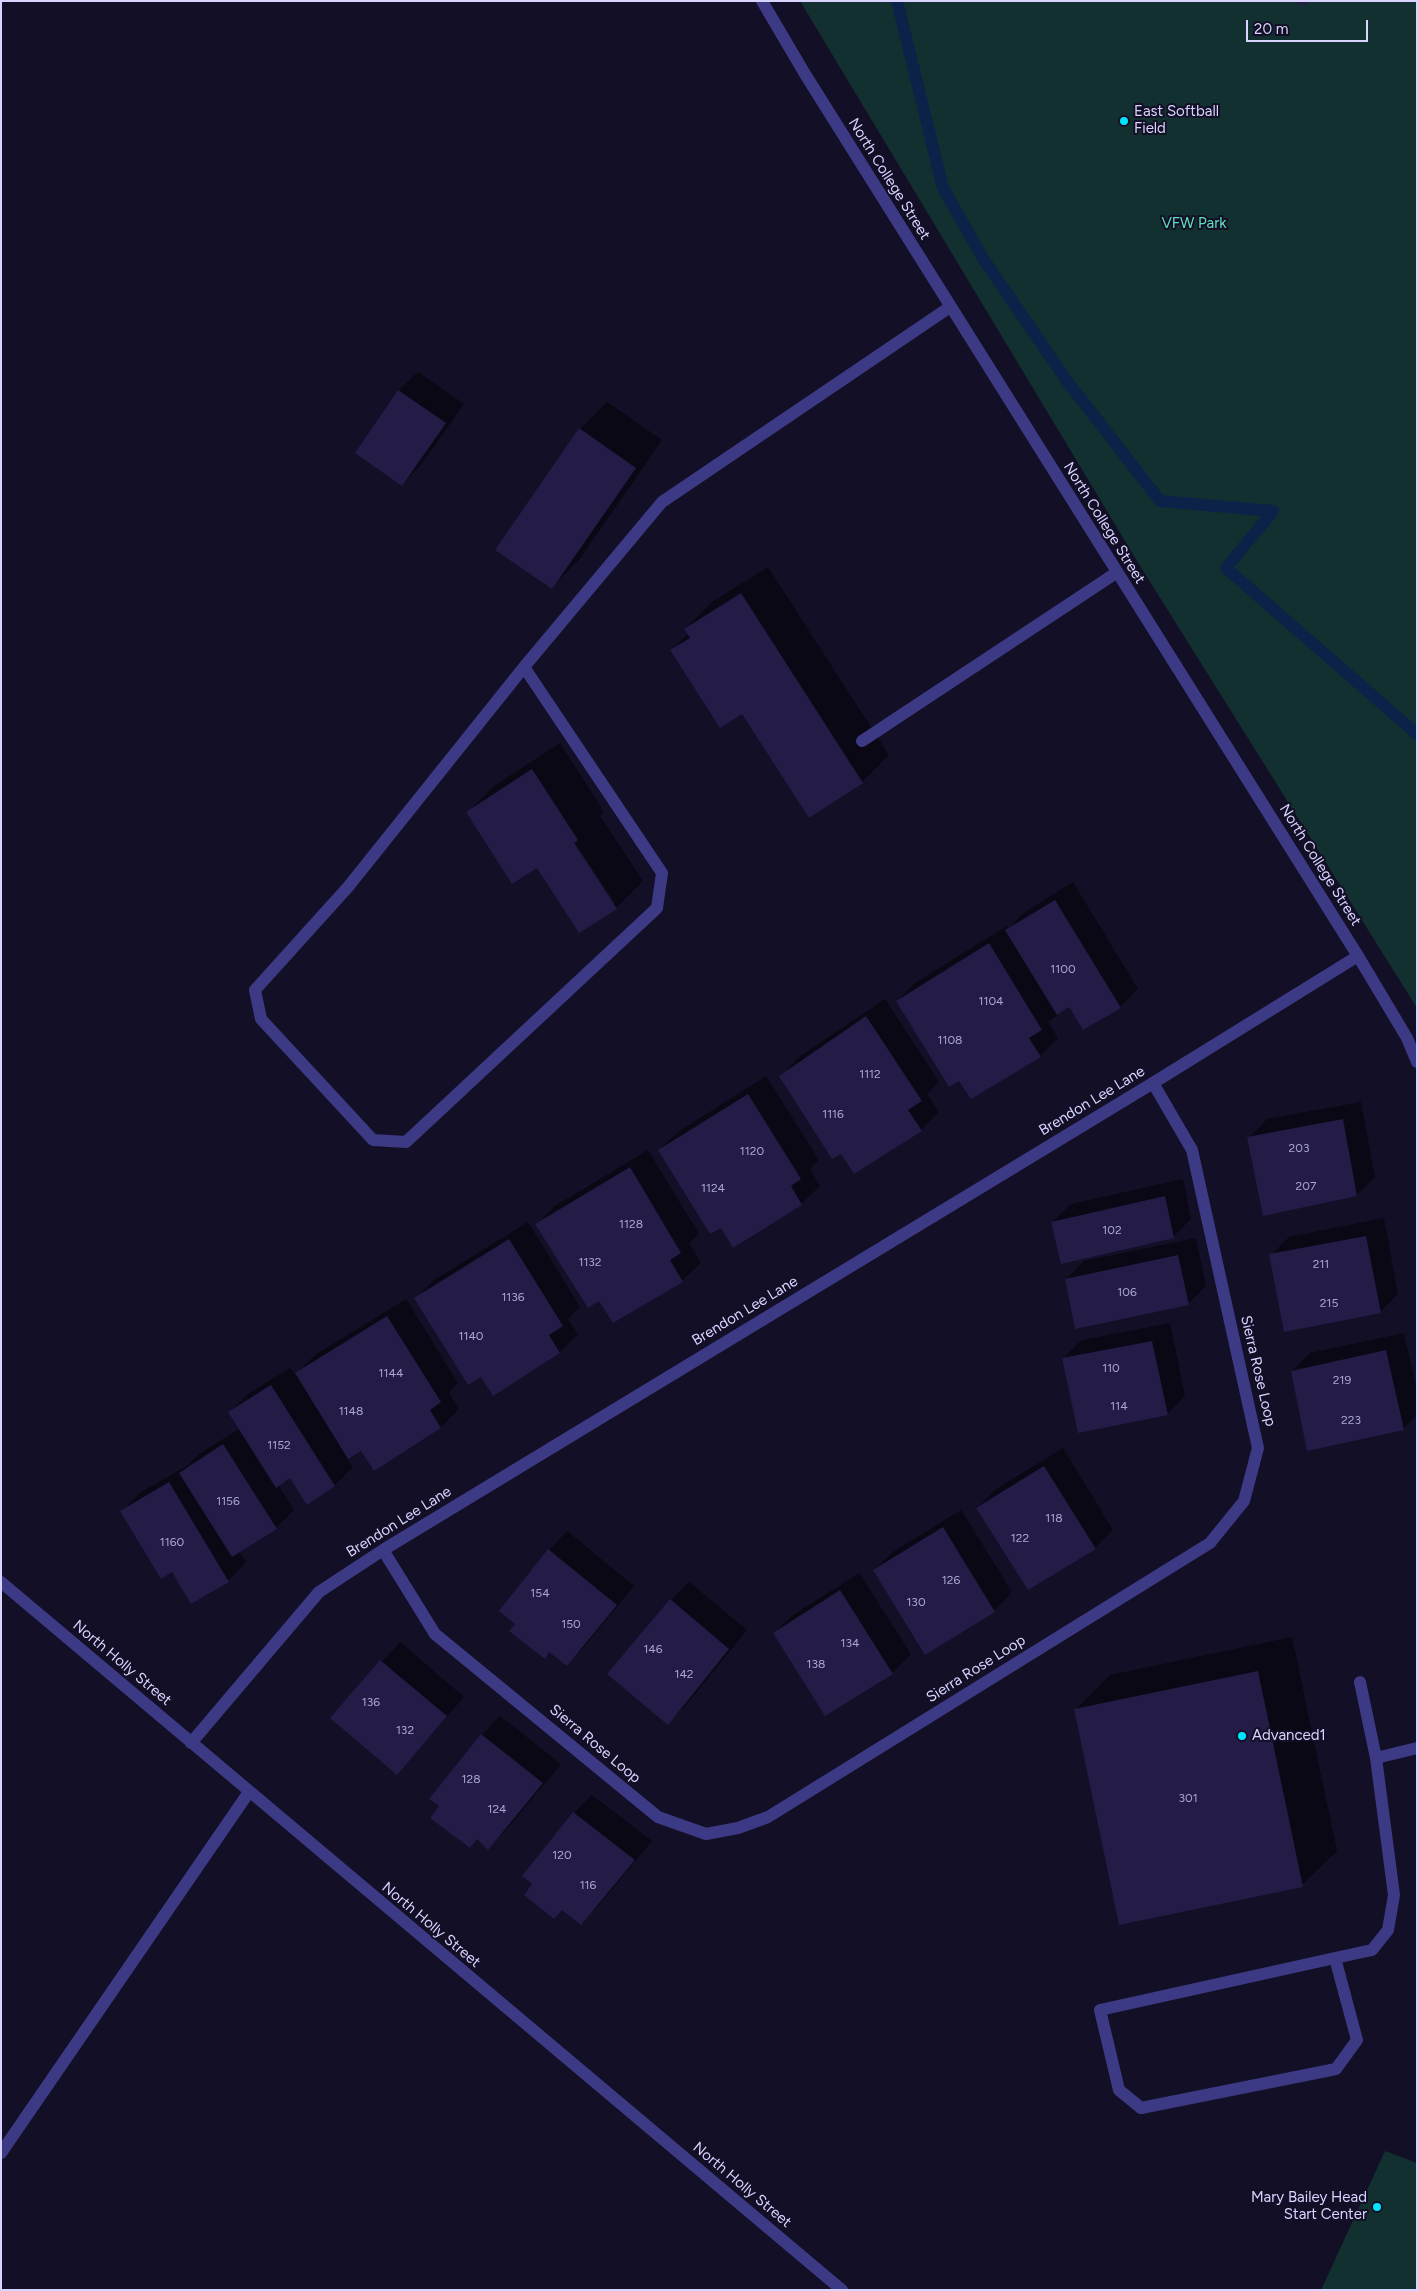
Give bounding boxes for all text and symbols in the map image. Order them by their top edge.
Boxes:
scale bar [1248,10,1370,42]
text: 20 m [1254,20,1288,38]
place label: East Softball Field [1134,103,1219,138]
street label: North College Street [844,115,934,243]
marker: East Softball Field [1118,115,1130,127]
park label: VFW Park [1161,215,1227,233]
street label: North College Street [1059,459,1149,587]
street label: North College Street [1275,801,1365,929]
house number: 1100 [1050,962,1076,976]
house number: 1104 [978,994,1004,1008]
house number: 1108 [938,1033,962,1047]
street label: Brendon Lee Lane [1036,1062,1148,1140]
house number: 1112 [859,1067,881,1081]
house number: 1116 [822,1107,844,1121]
house number: 203 [1289,1141,1309,1155]
house number: 1120 [740,1144,764,1158]
house number: 207 [1296,1179,1316,1193]
house number: 1124 [701,1181,725,1195]
house number: 1128 [619,1217,643,1231]
house number: 102 [1102,1223,1122,1237]
house number: 1132 [578,1255,602,1269]
house number: 211 [1313,1257,1329,1271]
street label: Brendon Lee Lane [689,1272,801,1350]
house number: 106 [1117,1285,1137,1299]
house number: 1136 [501,1290,525,1304]
house number: 215 [1320,1296,1338,1310]
street label: Sierra Rose Loop [1236,1314,1280,1428]
house number: 1140 [458,1329,484,1343]
house number: 110 [1102,1361,1120,1375]
house number: 1144 [379,1366,403,1380]
house number: 219 [1333,1373,1351,1387]
house number: 114 [1110,1399,1128,1413]
house number: 1148 [339,1404,363,1418]
house number: 223 [1341,1413,1361,1427]
house number: 1152 [267,1438,291,1452]
street label: Brendon Lee Lane [343,1483,455,1561]
house number: 1156 [216,1494,240,1508]
house number: 118 [1045,1511,1063,1525]
house number: 122 [1011,1531,1029,1545]
house number: 1160 [160,1535,184,1549]
house number: 126 [942,1573,960,1587]
house number: 154 [530,1586,550,1600]
house number: 130 [906,1595,926,1609]
street label: North Holly Street [69,1616,175,1710]
house number: 150 [561,1617,581,1631]
street label: Sierra Rose Loop [923,1631,1029,1707]
house number: 134 [841,1636,859,1650]
house number: 146 [643,1642,663,1656]
house number: 138 [807,1657,825,1671]
house number: 142 [674,1667,694,1681]
house number: 136 [362,1695,380,1709]
street label: Sierra Rose Loop [546,1701,644,1787]
house number: 132 [396,1723,414,1737]
place label: Advanced1 [1252,1727,1326,1745]
marker: Advanced1 [1236,1730,1248,1742]
house number: 128 [461,1772,481,1786]
house number: 301 [1178,1791,1198,1805]
house number: 124 [487,1802,507,1816]
house number: 120 [552,1848,572,1862]
street label: North Holly Street [378,1878,484,1972]
house number: 116 [580,1878,596,1892]
street label: North Holly Street [689,2138,795,2232]
place label: Mary Bailey Head Start Center [1251,2189,1367,2224]
marker: Mary Bailey Head Start Center [1371,2201,1383,2213]

